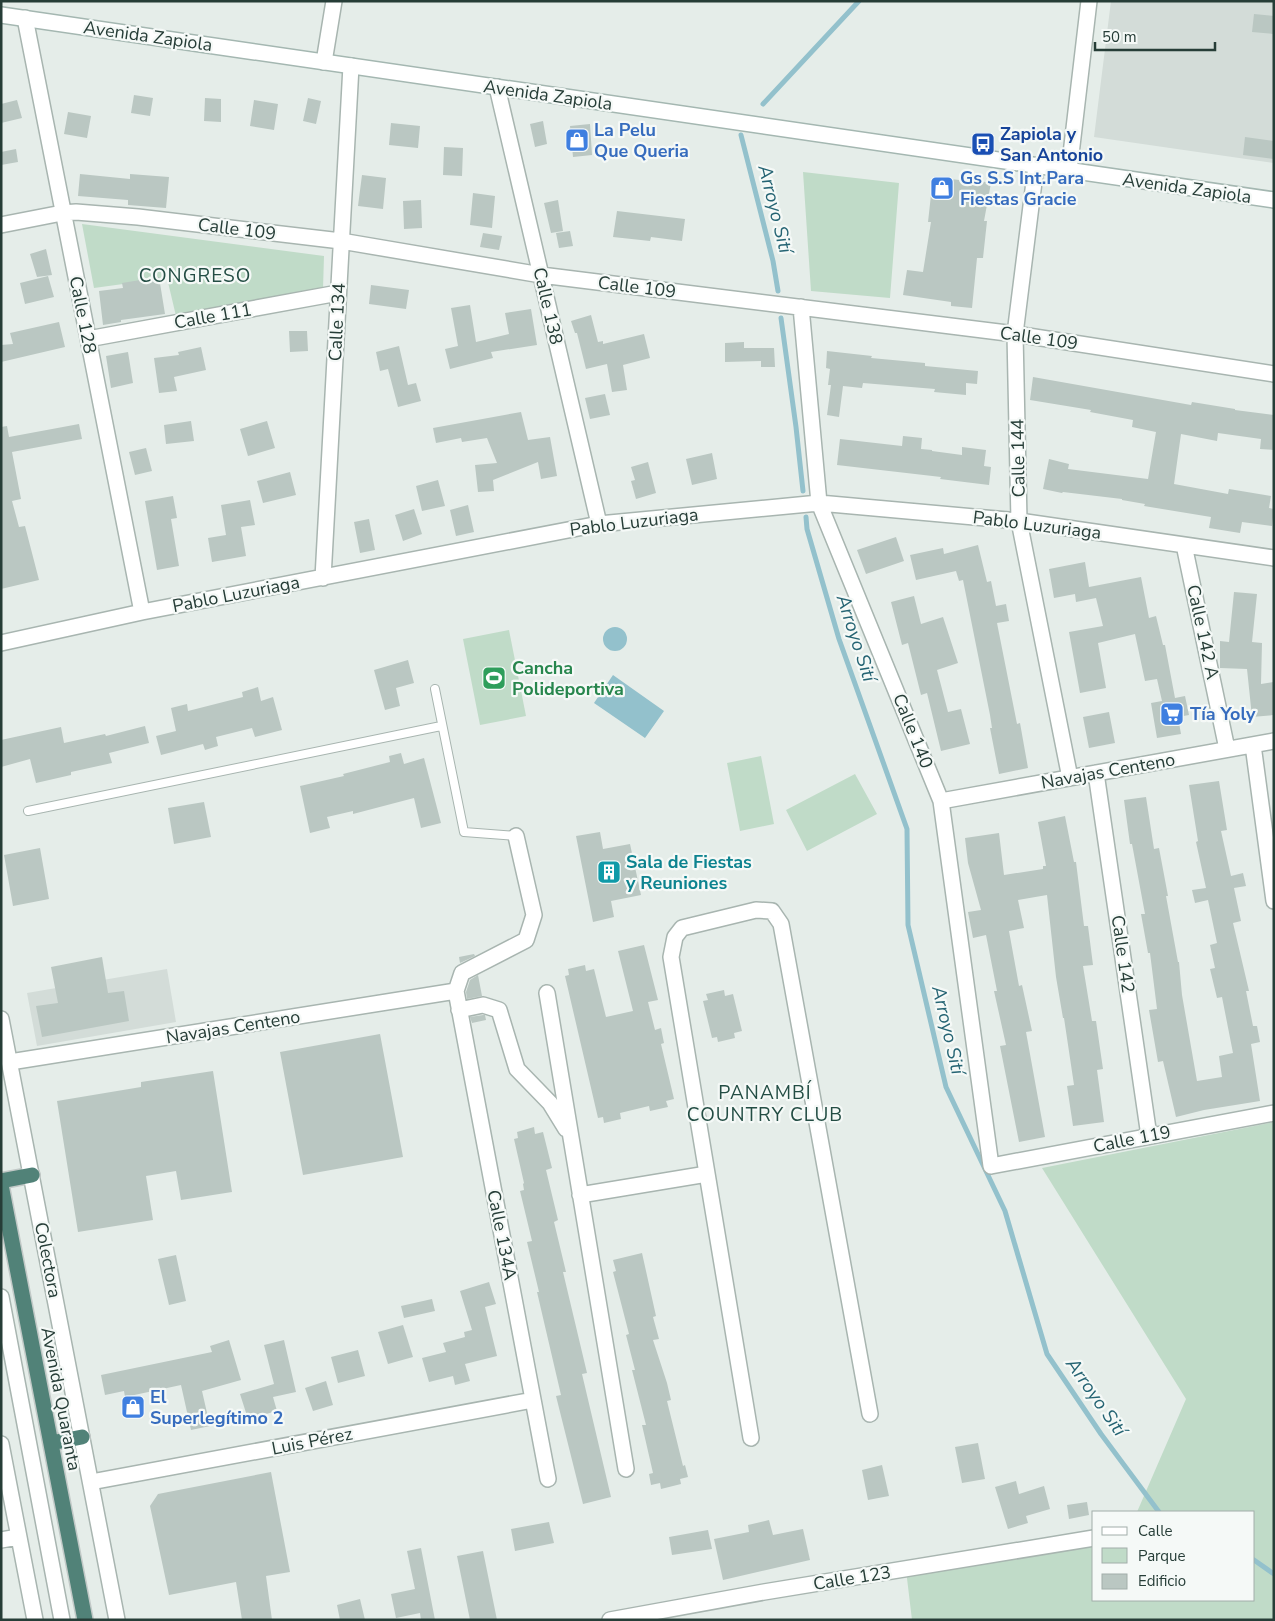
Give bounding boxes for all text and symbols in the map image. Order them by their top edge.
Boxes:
street label: Avenida Zapiola [82,15,214,57]
scale bar [1095,20,1215,52]
text: 50 m [1102,27,1137,47]
street label: Avenida Zapiola [482,74,614,116]
place label: La Pelu Que Queria [594,118,689,163]
place label: Zapiola y San Antonio [1000,122,1103,167]
shop icon: La Pelu Que Queria [564,127,590,153]
bus stop icon: Zapiola y San Antonio [970,131,996,157]
water label: Arroyo Sití [751,161,799,258]
place label: Gs S.S Int.Para Fiestas Gracie [960,166,1084,211]
street label: Avenida Zapiola [1121,167,1253,209]
shop icon: Gs S.S Int.Para Fiestas Gracie [929,175,955,201]
street label: Calle 109 [197,212,277,246]
district label: CONGRESO [139,263,251,289]
street label: Calle 138 [527,265,569,347]
street label: Calle 109 [597,270,677,304]
street label: Calle 128 [64,274,102,356]
street label: Calle 134 [323,282,351,362]
street label: Calle 111 [172,297,254,335]
street label: Calle 109 [998,321,1080,355]
street label: Calle 144 [1005,418,1031,497]
street label: Pablo Luzuriaga [568,502,700,542]
street label: Pablo Luzuriaga [971,505,1103,545]
street label: Pablo Luzuriaga [170,570,302,618]
street label: Calle 142 A [1181,582,1225,682]
water label: Arroyo Sití [829,590,883,687]
place label: Cancha Polideportiva [512,656,624,701]
sports icon: Cancha Polideportiva [481,665,507,691]
street label: Calle 140 [887,690,939,772]
supermarket icon: Tía Yoly [1159,701,1185,727]
place label: Tía Yoly [1190,702,1256,726]
street label: Navajas Centeno [1039,747,1177,795]
place label: Sala de Fiestas y Reuniones [625,850,752,895]
building icon: Sala de Fiestas y Reuniones [596,859,622,885]
street label: Calle 142 [1106,913,1140,995]
water label: Arroyo Sití [925,982,971,1079]
street label: Navajas Centeno [164,1005,302,1049]
district label: PANAMBÍ COUNTRY CLUB [687,1080,843,1128]
street label: Calle 119 [1091,1120,1173,1158]
street label: Calle 134A [481,1188,523,1282]
street label: Colectora [29,1220,67,1300]
street label: Avenida Quaranta [35,1325,87,1473]
water label: Arroyo Sití [1059,1352,1134,1443]
place label: El Superlegítimo 2 [150,1385,284,1430]
shop icon: El Superlegítimo 2 [120,1394,146,1420]
street label: Luis Pérez [270,1421,354,1461]
legend [1092,1511,1255,1601]
text: Calle [1138,1521,1173,1541]
text: Parque [1138,1546,1186,1566]
street label: Calle 123 [811,1560,893,1596]
text: Edificio [1138,1571,1186,1591]

